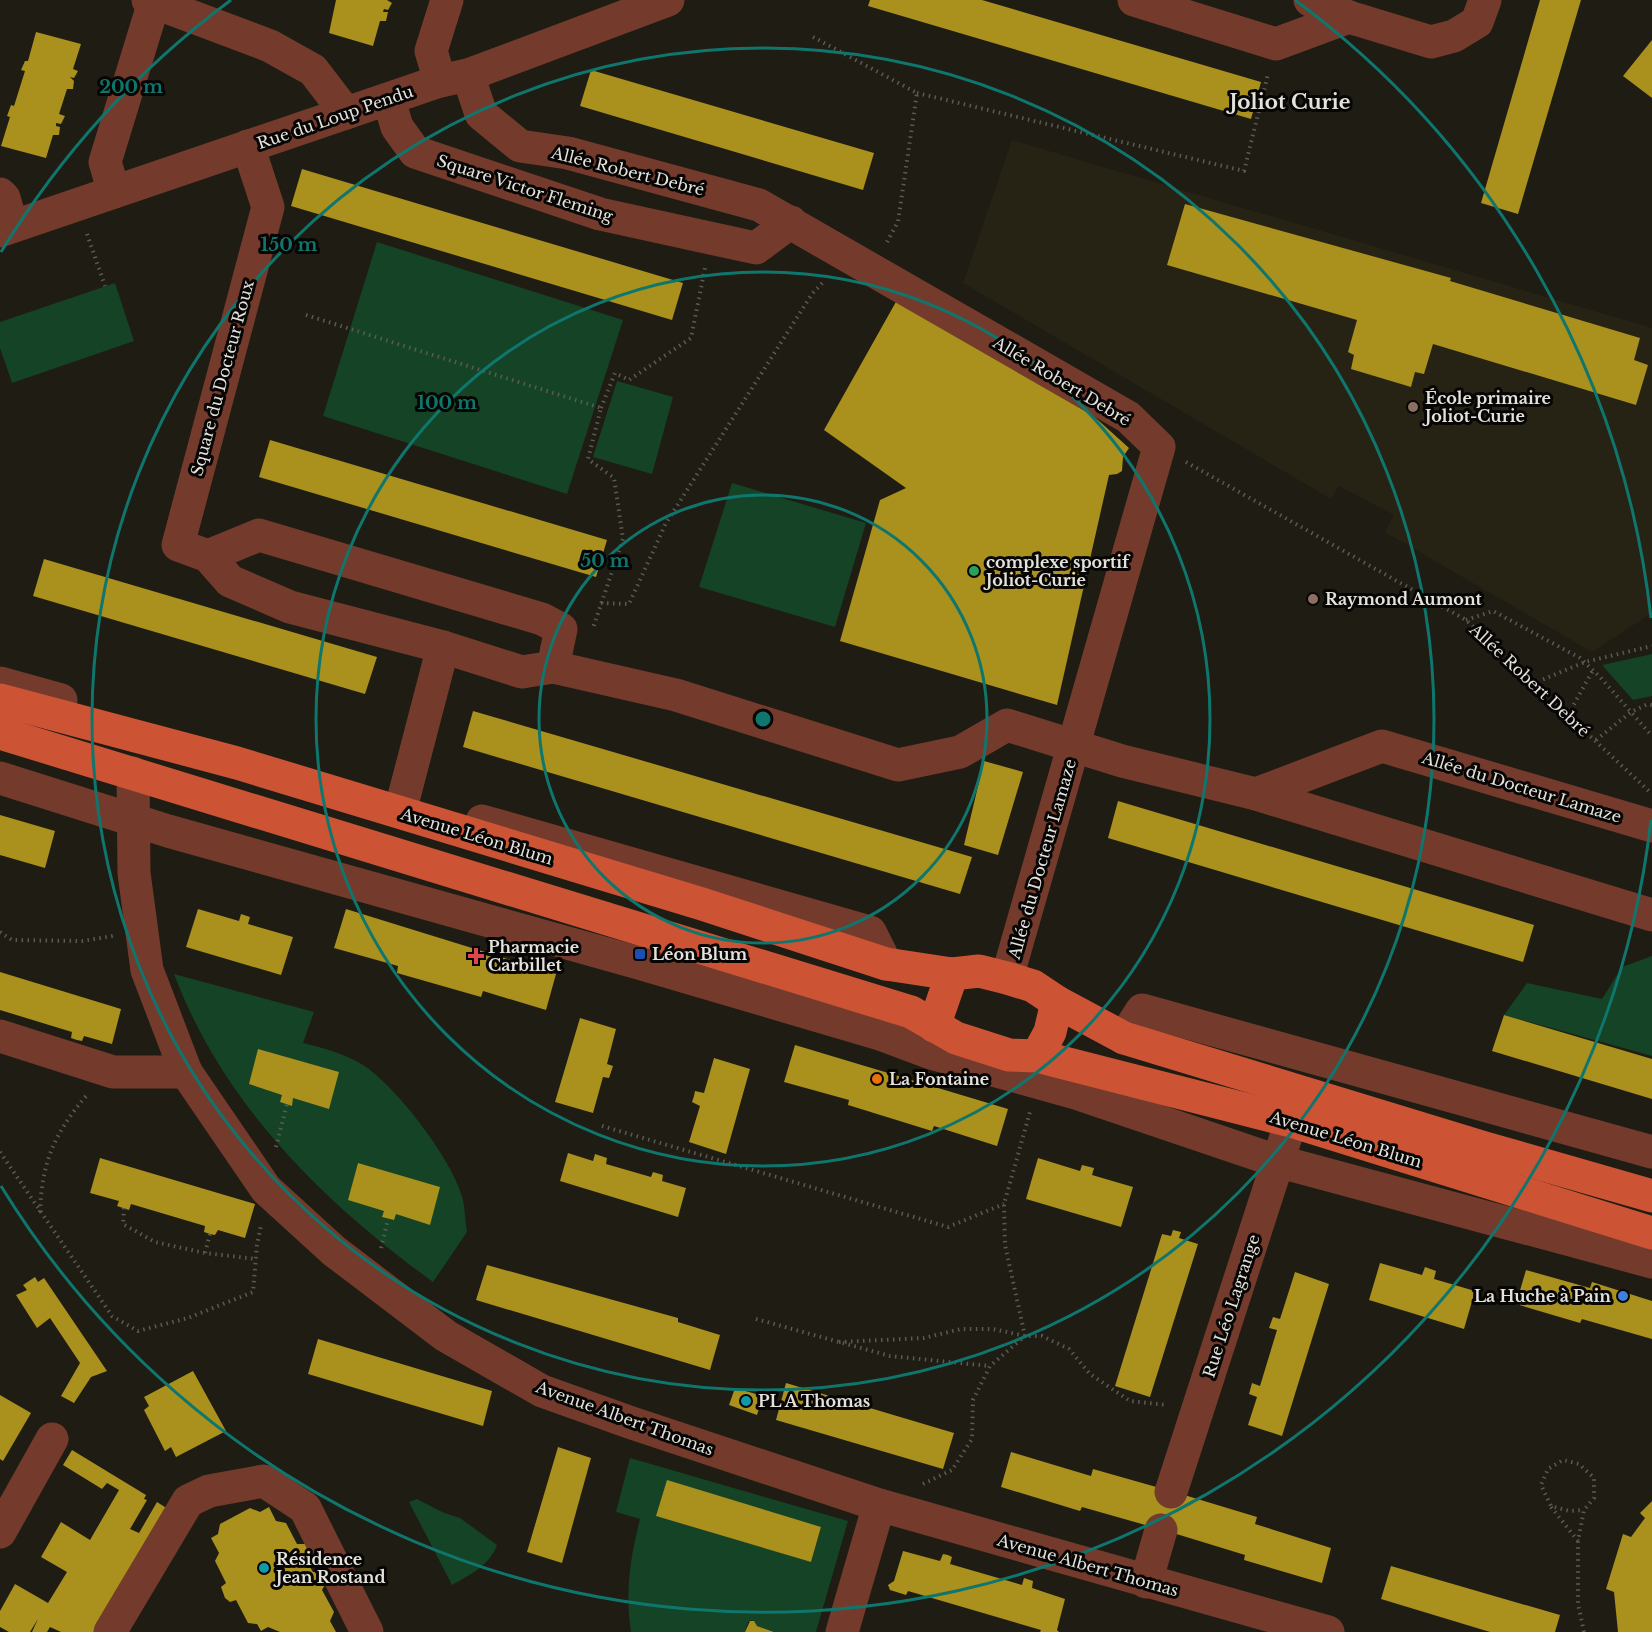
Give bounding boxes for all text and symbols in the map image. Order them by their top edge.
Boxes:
text: 200 m [99,76,163,98]
street label: Rue du Loup Pendu [254,81,416,153]
district label: Joliot Curie [1226,90,1350,114]
street label: Allée Robert Debré [548,142,707,200]
street label: Square Victor Fleming [434,150,616,226]
text: 150 m [261,234,318,256]
street label: Square du Docteur Roux [186,278,258,478]
street label: Allée Robert Debré [989,332,1134,430]
place label: École primaire Joliot-Curie [1422,388,1551,426]
text: 100 m [417,392,477,414]
marker: École primaire Joliot-Curie [1406,400,1420,414]
text: 50 m [581,550,630,572]
place label: complexe sportif Joliot-Curie [983,552,1131,590]
marker: complexe sportif Joliot-Curie [967,564,981,578]
place label: Raymond Aumont [1325,589,1483,609]
marker: Raymond Aumont [1306,592,1320,606]
street label: Allée Robert Debré [1465,618,1594,741]
centre of rings [753,709,773,729]
street label: Allée du Docteur Lamaze [1419,747,1624,827]
street label: Allée du Docteur Lamaze [1004,757,1080,962]
street label: Avenue Léon Blum [398,803,555,869]
place label: Pharmacie Carbillet [488,937,579,975]
place label: Léon Blum [652,944,748,964]
marker: Léon Blum [633,947,647,961]
marker: Pharmacie Carbillet [469,949,483,963]
place label: La Fontaine [889,1069,989,1089]
marker: La Fontaine [870,1072,884,1086]
street label: Avenue Léon Blum [1267,1106,1424,1172]
street label: Rue Léo Lagrange [1198,1232,1264,1380]
place label: La Huche à Pain [1474,1286,1611,1306]
marker: La Huche à Pain [1616,1289,1630,1303]
street label: Avenue Albert Thomas [533,1376,717,1459]
place label: PL A Thomas [758,1391,870,1411]
marker: PL A Thomas [739,1394,753,1408]
street label: Avenue Albert Thomas [994,1529,1181,1600]
place label: Résidence Jean Rostand [273,1549,386,1587]
marker: Résidence Jean Rostand [257,1561,271,1575]

